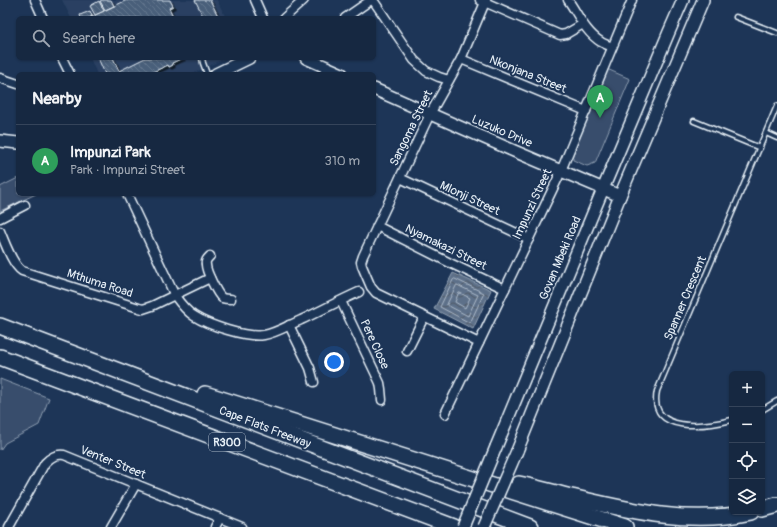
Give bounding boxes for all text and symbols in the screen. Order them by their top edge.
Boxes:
search box [16,16,376,60]
icon: search [30,27,52,49]
text: Search here [62,29,135,48]
street label: Nkonjana Street [487,52,569,97]
pin: A [587,85,613,118]
text: Nearby [32,88,81,109]
street label: Sangoma Street [387,88,436,169]
street label: Luzuko Drive [469,112,535,151]
text: Impunzi Park [70,143,151,162]
text: A [41,153,49,169]
text: 310 m [324,153,360,169]
text: Park · Impunzi Street [70,162,185,178]
street label: Impunzi Street [510,166,555,242]
street label: Mlonji Street [437,178,502,219]
street label: Govan Mbeki Road [536,214,585,302]
street label: Nyamakazi Street [402,221,489,274]
street label: Spanner Crescent [661,254,710,343]
street label: Mthuma Road [65,266,135,301]
street label: Pere Close [357,317,393,372]
your location [324,352,344,372]
map controls [729,371,765,515]
button: + [729,371,765,407]
street label: Cape Flats Freeway [217,403,313,452]
button: − [729,407,765,443]
road number: R300 [209,433,245,451]
street label: Venter Street [78,442,148,483]
button: locate [729,443,765,479]
button: layers [729,479,765,515]

